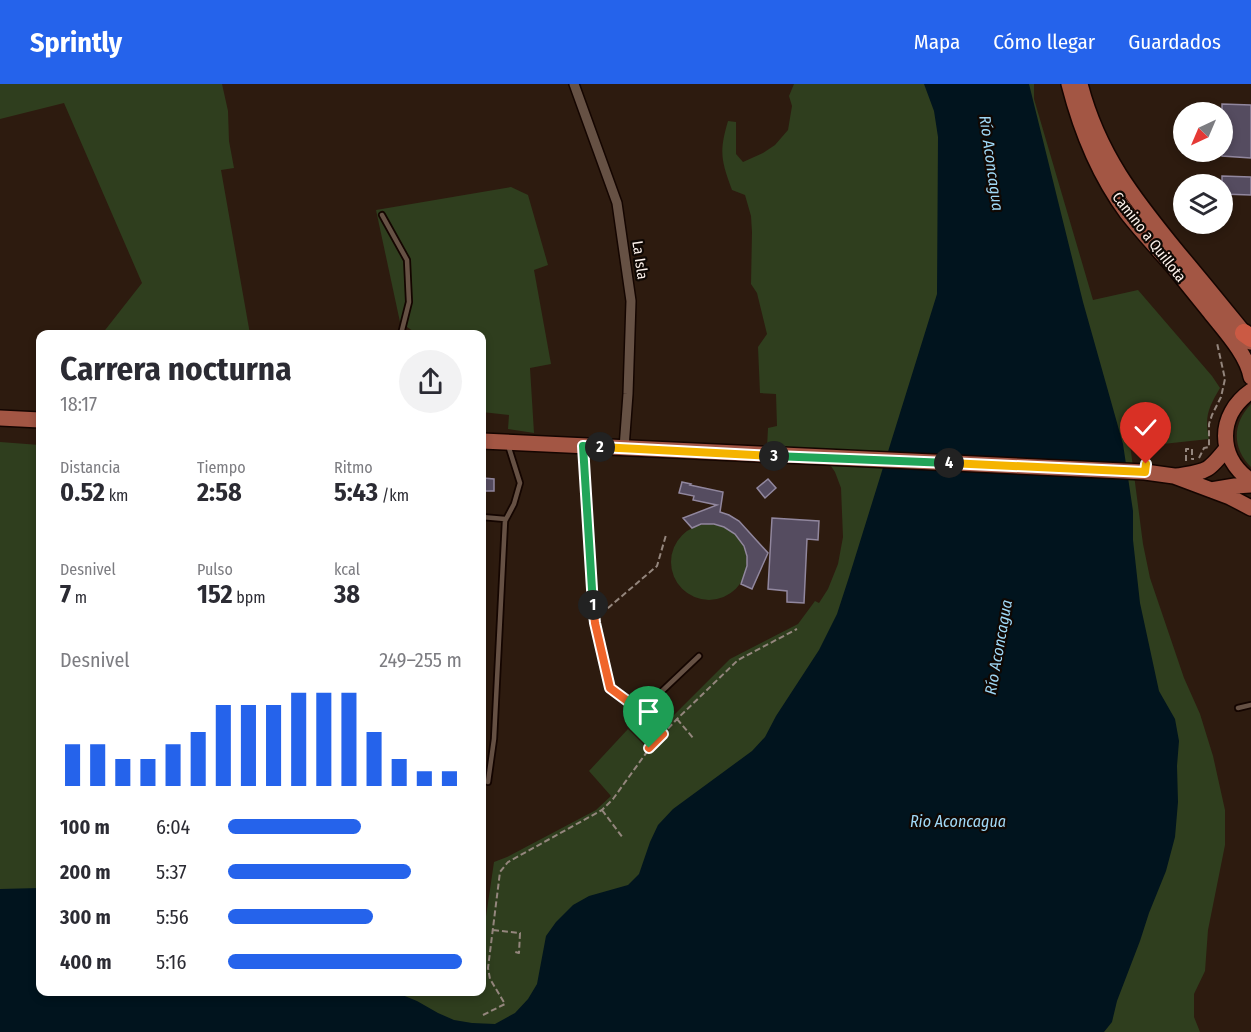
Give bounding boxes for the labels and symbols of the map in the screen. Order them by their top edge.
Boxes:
north arrow [1173,102,1233,162]
water label: Río Aconcagua [975,114,1008,212]
street label: Camino a Quillota [1108,188,1190,286]
street label: La Isla [628,239,652,281]
pin [1120,402,1171,464]
pin: 2 [585,432,615,462]
pin: 3 [759,441,789,471]
pin: 4 [934,448,964,478]
pin: 1 [578,590,608,620]
water label: Río Aconcagua [981,598,1016,696]
pin [623,686,674,748]
water label: Rio Aconcagua [910,812,1006,831]

